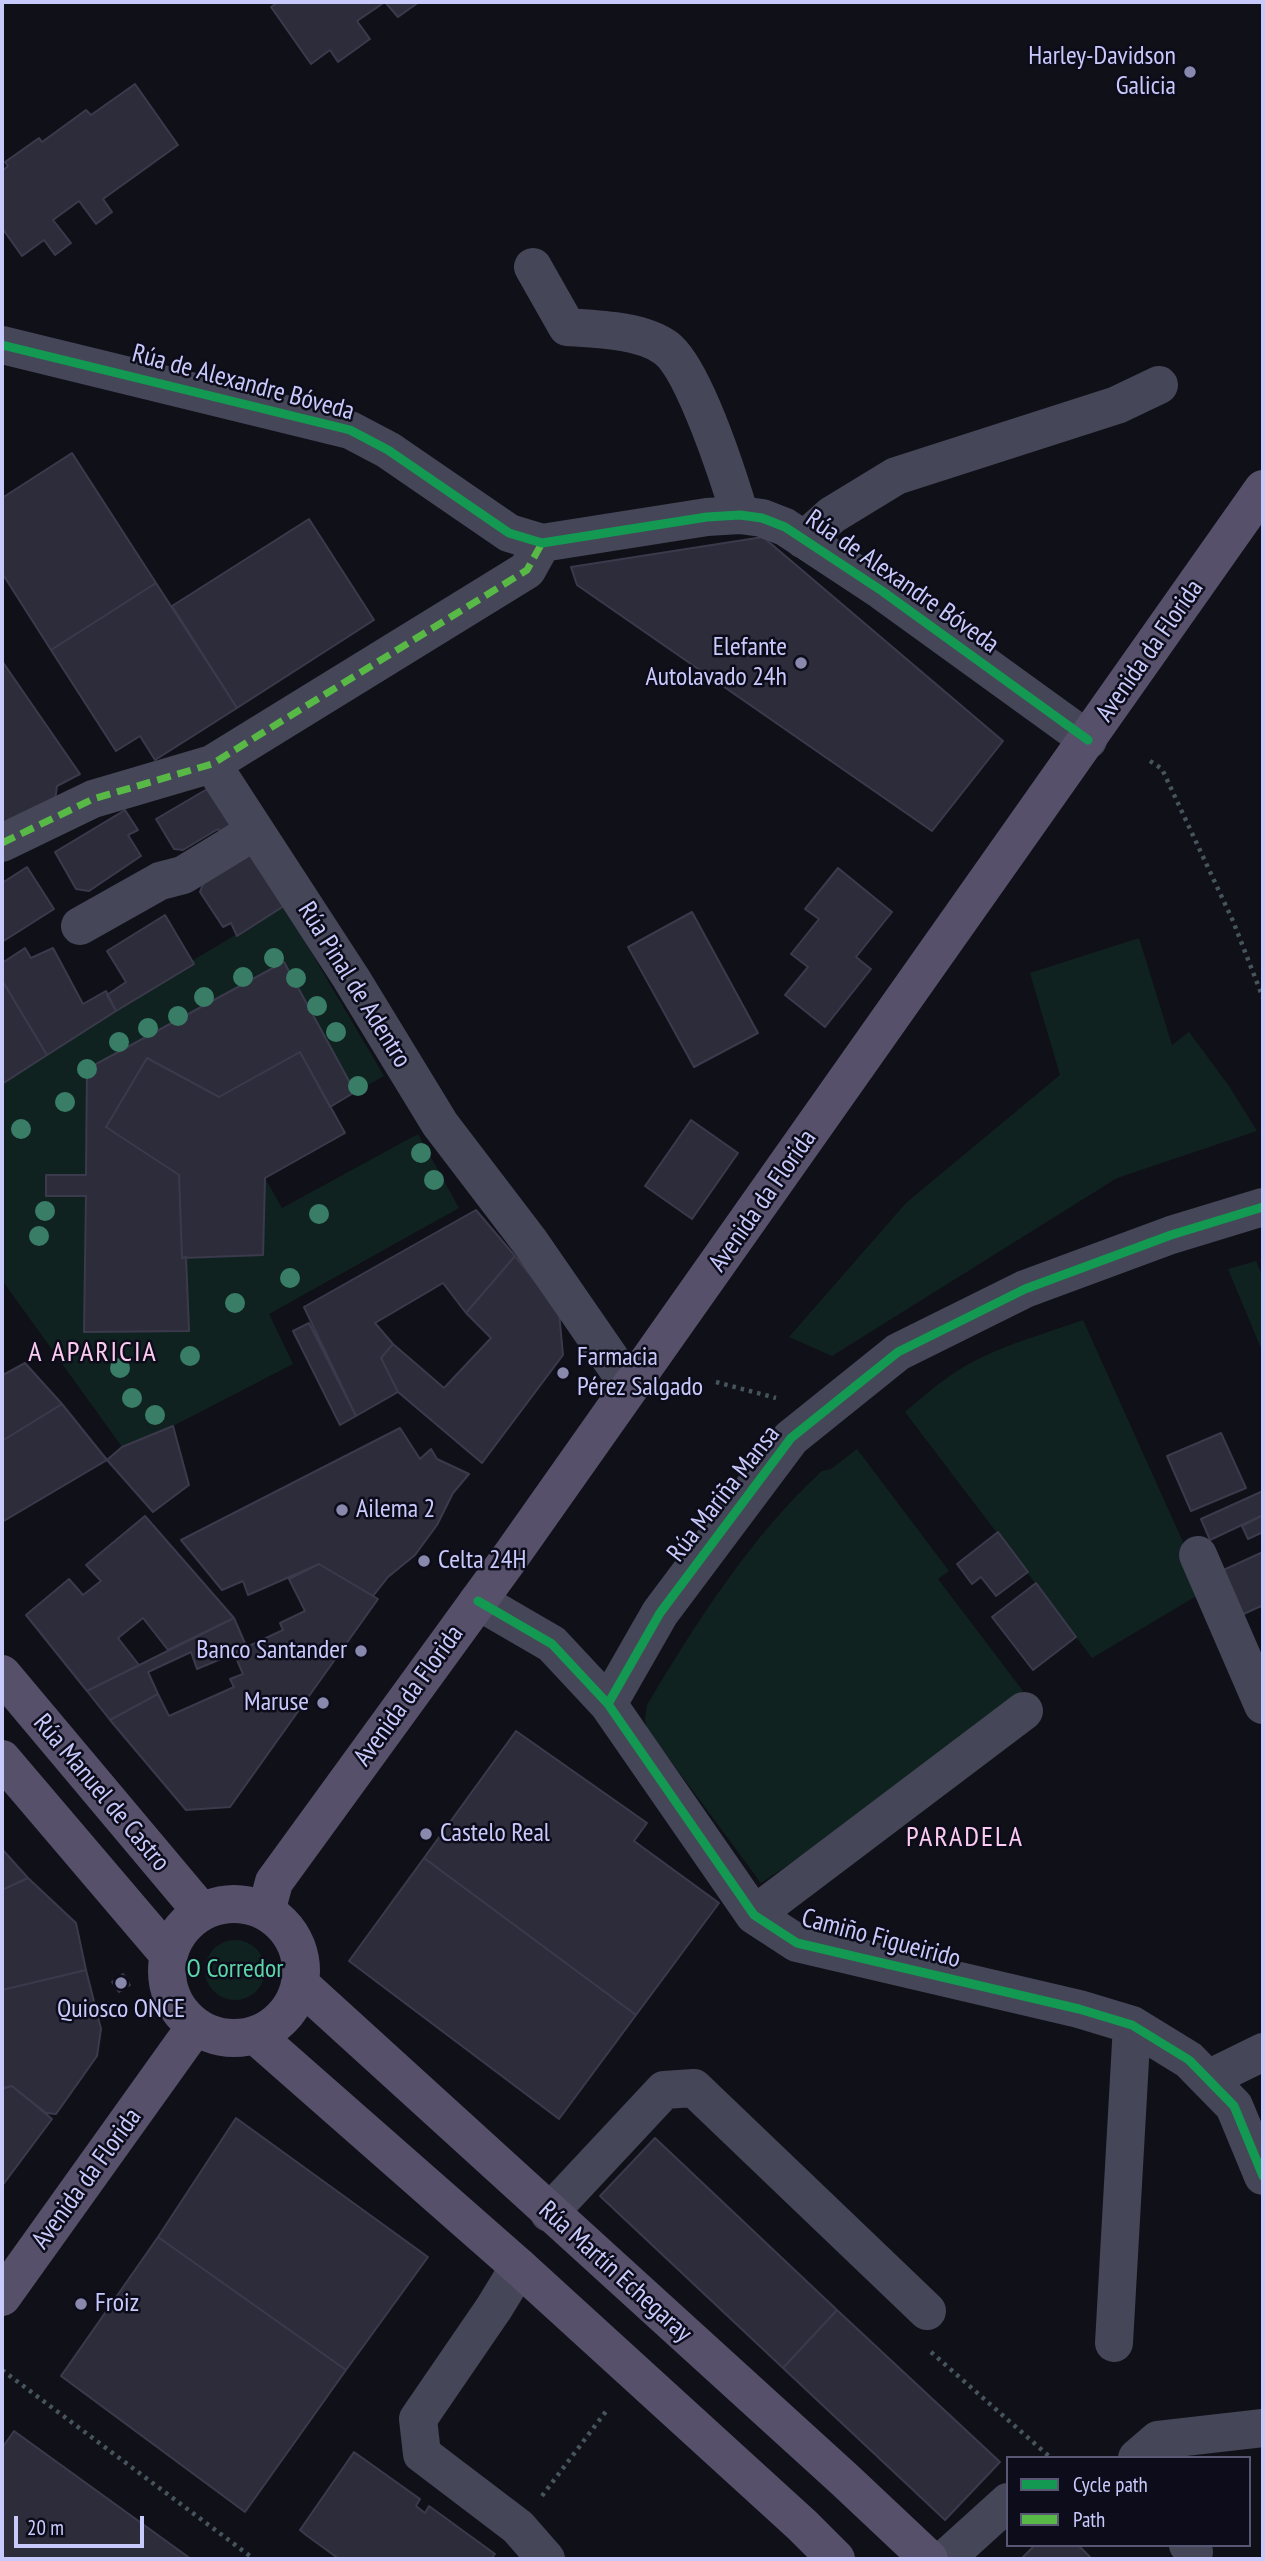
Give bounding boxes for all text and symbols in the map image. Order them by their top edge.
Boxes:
place label: Harley-Davidson Galicia [1028,41,1176,102]
marker: Harley-Davidson Galicia [1182,64,1198,80]
street label: Rúa de Alexandre Bóveda [129,338,357,428]
street label: Rúa de Alexandre Bóveda [799,504,1005,660]
street label: Avenida da Florida [1090,574,1210,728]
place label: Elefante Autolavado 24h [645,632,787,694]
marker: Elefante Autolavado 24h [793,655,809,671]
street label: Rúa Pinal de Adentro [291,897,417,1073]
street label: Avenida da Florida [703,1124,823,1278]
district label: A APARICIA [30,1336,156,1370]
place label: Farmacia Pérez Salgado [577,1342,703,1404]
marker: Farmacia Pérez Salgado [555,1365,571,1381]
street label: Rúa Mariña Mansa [661,1420,787,1568]
place label: Ailema 2 [356,1494,435,1526]
marker: Ailema 2 [334,1502,350,1518]
place label: Celta 24H [438,1545,526,1577]
marker: Celta 24H [416,1553,432,1569]
street label: Avenida da Florida [348,1620,470,1772]
place label: Banco Santander [196,1635,347,1667]
marker: Banco Santander [353,1643,369,1659]
place label: Maruse [244,1687,309,1719]
marker: Maruse [315,1695,331,1711]
street label: Rúa Manuel de Castro [26,1708,176,1878]
place label: Castelo Real [440,1818,550,1850]
district label: PARADELA [907,1821,1023,1855]
marker: Castelo Real [418,1826,434,1842]
street label: Camiño Figueirido [798,1903,964,1975]
park label: O Corredor [187,1954,283,1986]
marker: Quiosco ONCE [113,1975,129,1991]
place label: Quiosco ONCE [57,1994,185,2026]
street label: Avenida da Florida [26,2103,148,2255]
street label: Rúa Martín Echegaray [532,2195,698,2349]
place label: Froiz [95,2288,139,2320]
marker: Froiz [73,2296,89,2312]
legend [1006,2456,1251,2547]
text: Cycle path [1073,2471,1148,2498]
scale bar [18,2502,147,2546]
text: Path [1073,2506,1105,2533]
text: 20 m [27,2514,64,2541]

